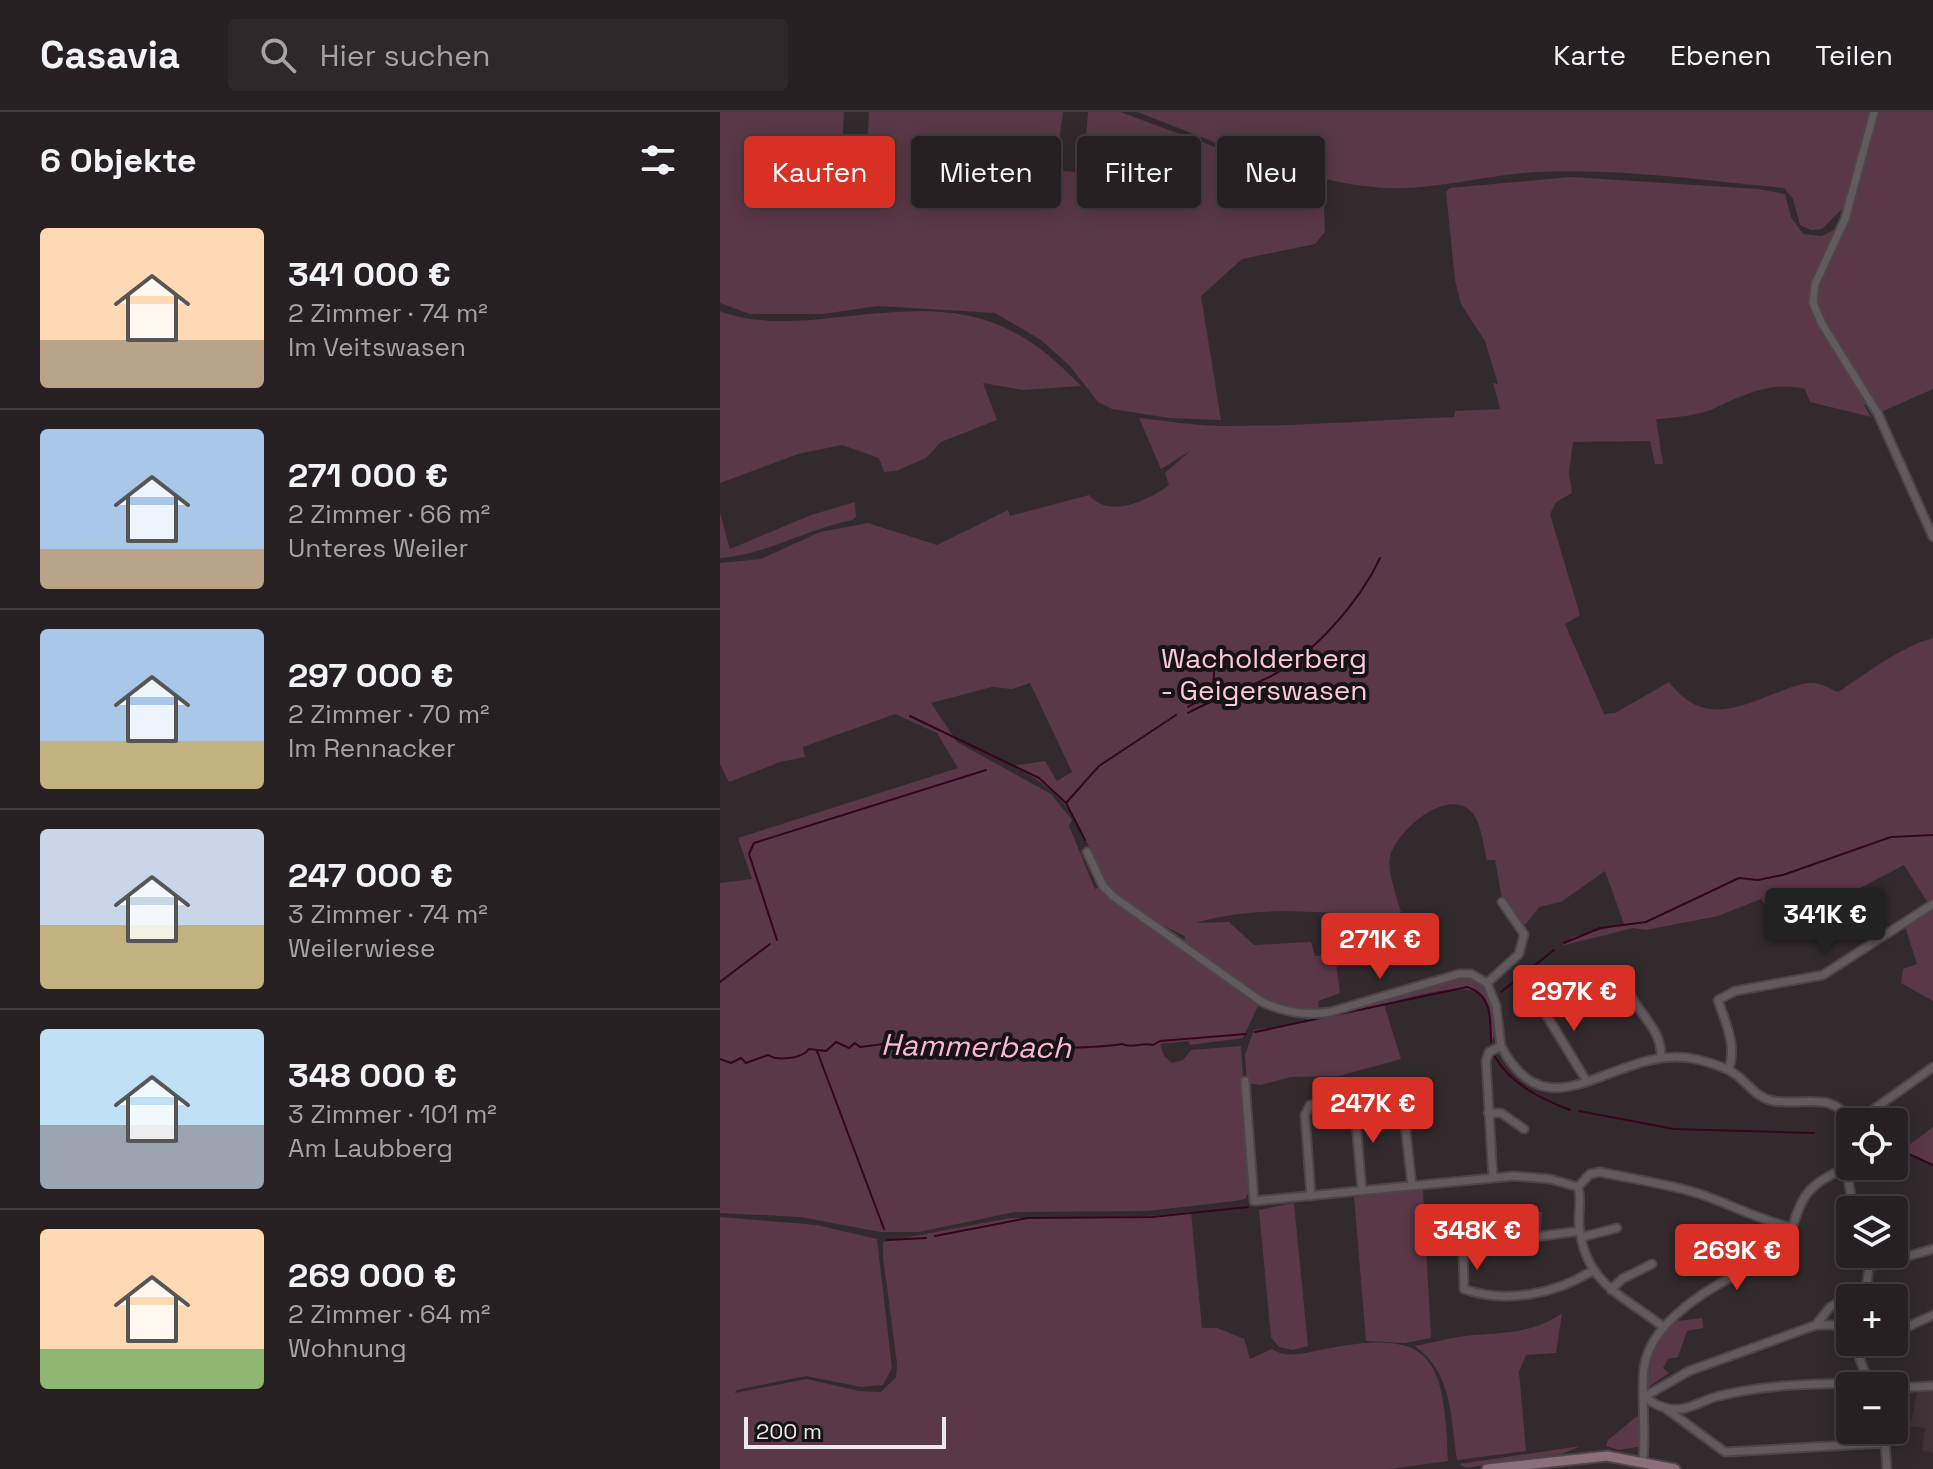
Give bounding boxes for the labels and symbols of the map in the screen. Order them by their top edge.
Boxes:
park label: Wacholderberg - Geigerswasen [1160,640,1368,708]
pin: 341K € [1760,888,1890,956]
pin: 271K € [1315,913,1445,981]
pin: 297K € [1509,965,1639,1033]
water label: Hammerbach [881,1025,1072,1067]
pin: 247K € [1308,1077,1438,1145]
pin: 348K € [1412,1204,1542,1272]
pin: 269K € [1672,1224,1802,1292]
scale bar [744,1413,946,1449]

